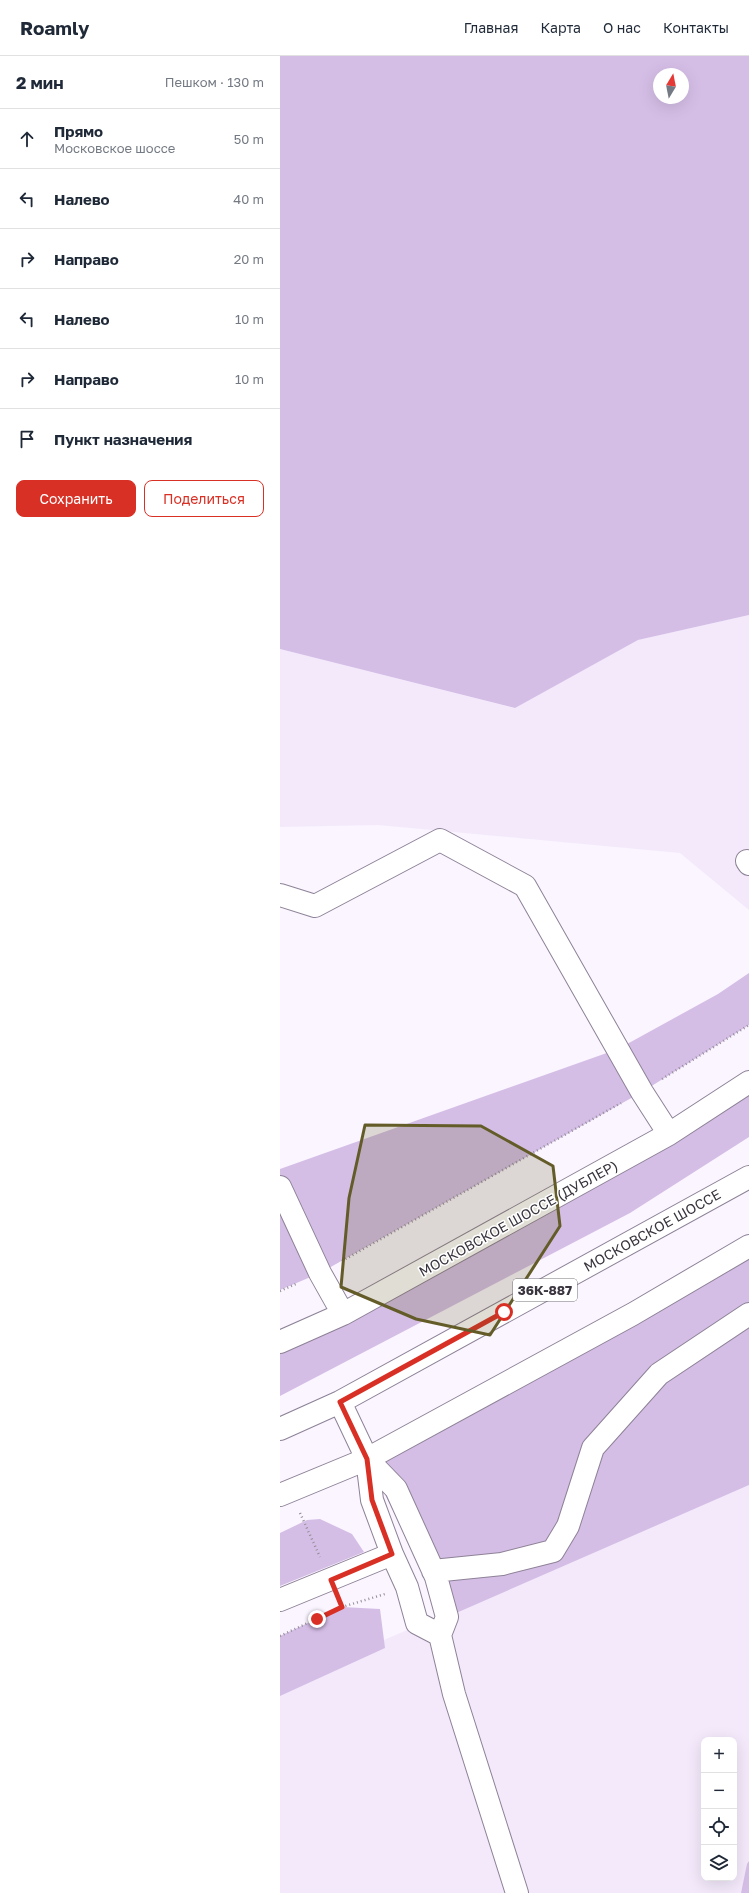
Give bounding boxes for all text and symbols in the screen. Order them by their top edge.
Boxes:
text: Roamly [20,16,89,39]
text: Главная [464,19,518,36]
text: Карта [540,19,581,36]
text: О нас [603,19,641,36]
text: Контакты [663,19,729,36]
north arrow [653,68,689,104]
text: 2 мин [16,72,64,93]
text: Пешком · 130 m [165,74,264,90]
text: Прямо [54,122,103,140]
icon: ahead [16,128,38,150]
text: 50 m [234,131,264,147]
text: Московское шоссе [54,140,175,156]
icon: left [16,188,38,210]
text: Налево [54,190,110,208]
text: 40 m [233,191,264,207]
icon: right [16,248,38,270]
text: Направо [54,250,119,268]
text: 20 m [234,251,264,267]
icon: left [16,308,38,330]
text: Налево [54,310,110,328]
text: 10 m [235,311,264,327]
icon: right [16,368,38,390]
text: Направо [54,370,119,388]
text: 10 m [235,371,264,387]
icon: arrive [16,428,38,450]
text: Пункт назначения [54,430,192,448]
button: Сохранить [16,480,136,517]
button: Поделиться [144,480,264,517]
street label: МОСКОВСКОЕ ШОССЕ (ДУБЛЕР) [416,1156,620,1280]
street label: МОСКОВСКОЕ ШОССЕ [581,1185,723,1275]
road number: 36К-887 [513,1279,577,1301]
route start [495,1303,513,1321]
route end [308,1610,326,1628]
map controls [701,1737,737,1881]
button: + [701,1737,737,1773]
button: − [701,1773,737,1809]
button: locate [701,1809,737,1845]
button: layers [701,1845,737,1881]

